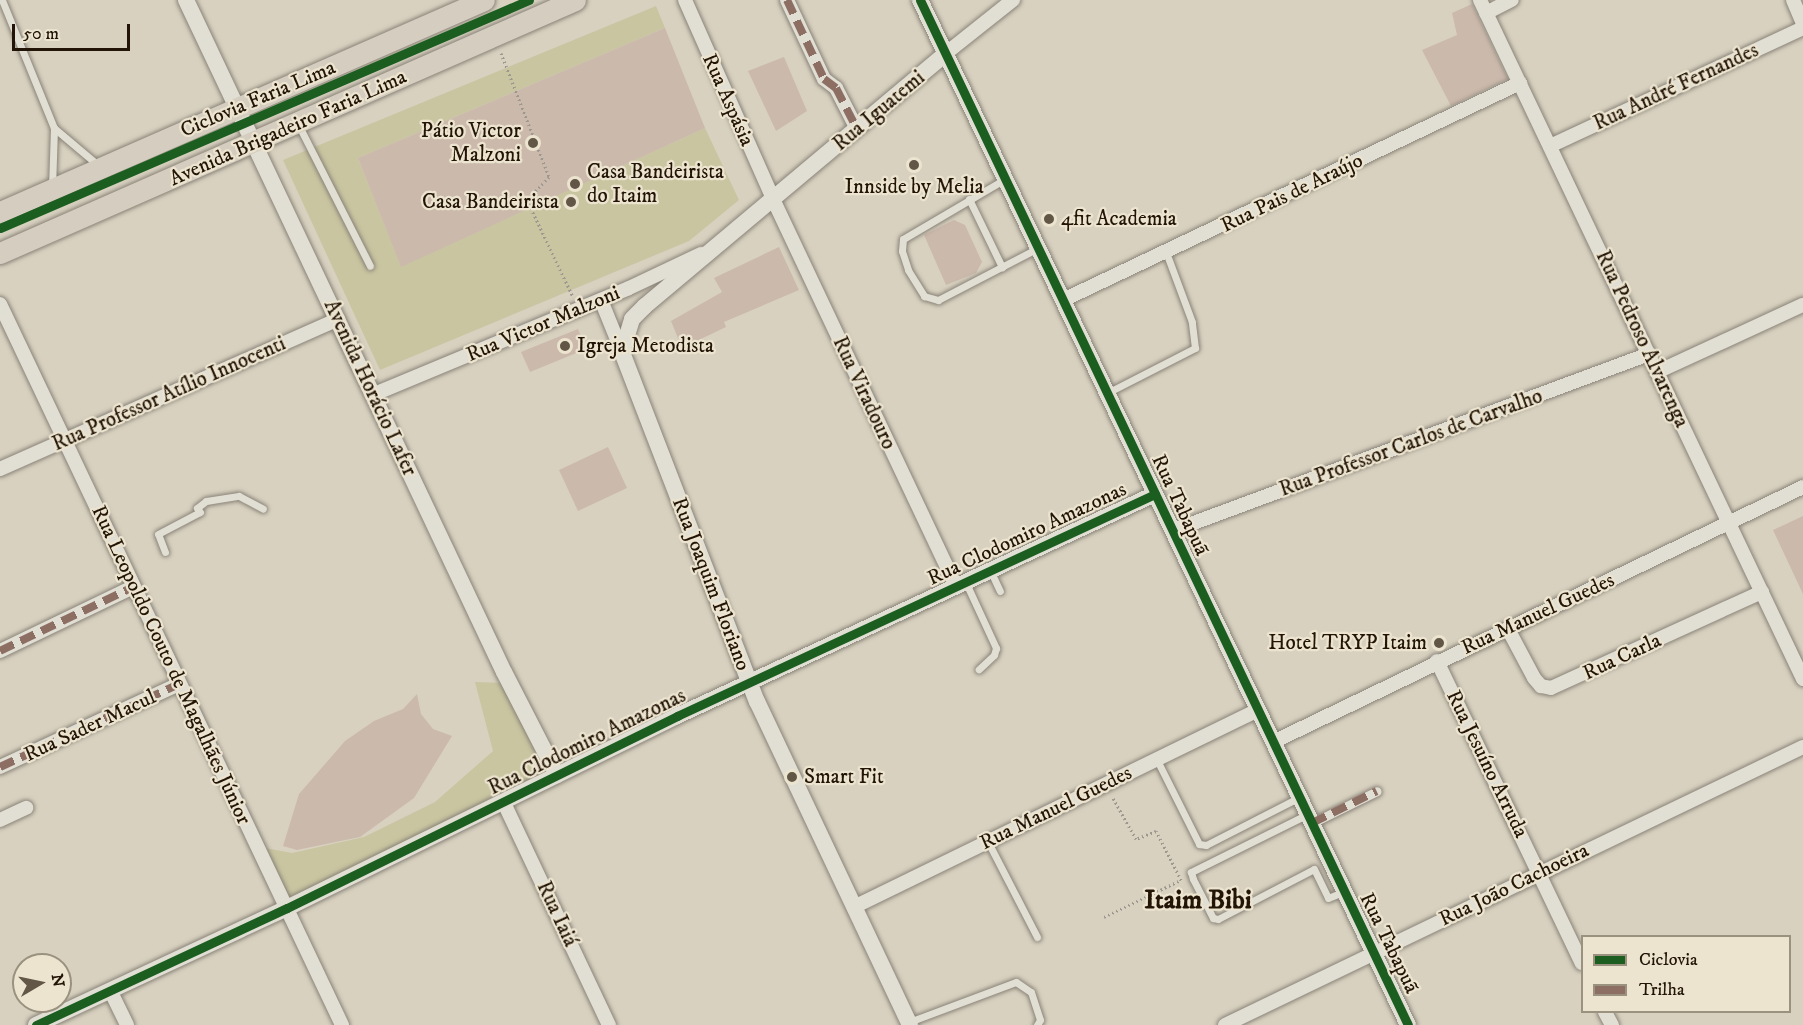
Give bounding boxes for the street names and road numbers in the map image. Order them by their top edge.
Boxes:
street label: Rua André Fernandes [1589,38,1763,136]
street label: Rua Aspásia [696,50,760,150]
street label: Ciclovia Faria Lima [177,55,339,143]
street label: Avenida Brigadeiro Faria Lima [166,64,410,192]
street label: Rua Iguatemi [828,65,930,157]
street label: Rua Pais de Araújo [1217,148,1367,238]
street label: Rua Pedroso Alvarenga [1590,246,1694,432]
street label: Rua Victor Malzoni [462,280,624,368]
street label: Avenida Horácio Lafer [318,296,422,480]
street label: Rua Professor Atílio Innocenti [48,331,290,457]
street label: Rua Viradouro [827,333,901,453]
street label: Rua Professor Carlos de Carvalho [1276,384,1546,502]
street label: Rua Tabapuã [1146,450,1214,560]
street label: Rua Clodomiro Amazonas [923,477,1131,591]
street label: Rua Joaquim Floriano [666,494,756,674]
street label: Rua Leopoldo Couto de Magalhães Júnior [86,501,256,829]
street label: Rua Manuel Guedes [1458,568,1618,660]
street label: Rua Carla [1579,628,1665,686]
street label: Rua Clodomiro Amazonas [484,683,690,801]
street label: Rua Sader Macul [20,684,160,768]
street label: Rua Jesuíno Arruda [1440,686,1534,842]
street label: Rua Manuel Guedes [976,760,1136,856]
street label: Rua João Cachoeira [1435,838,1593,932]
street label: Rua Iaiá [531,877,583,951]
street label: Rua Tabapuã [1354,889,1424,997]

